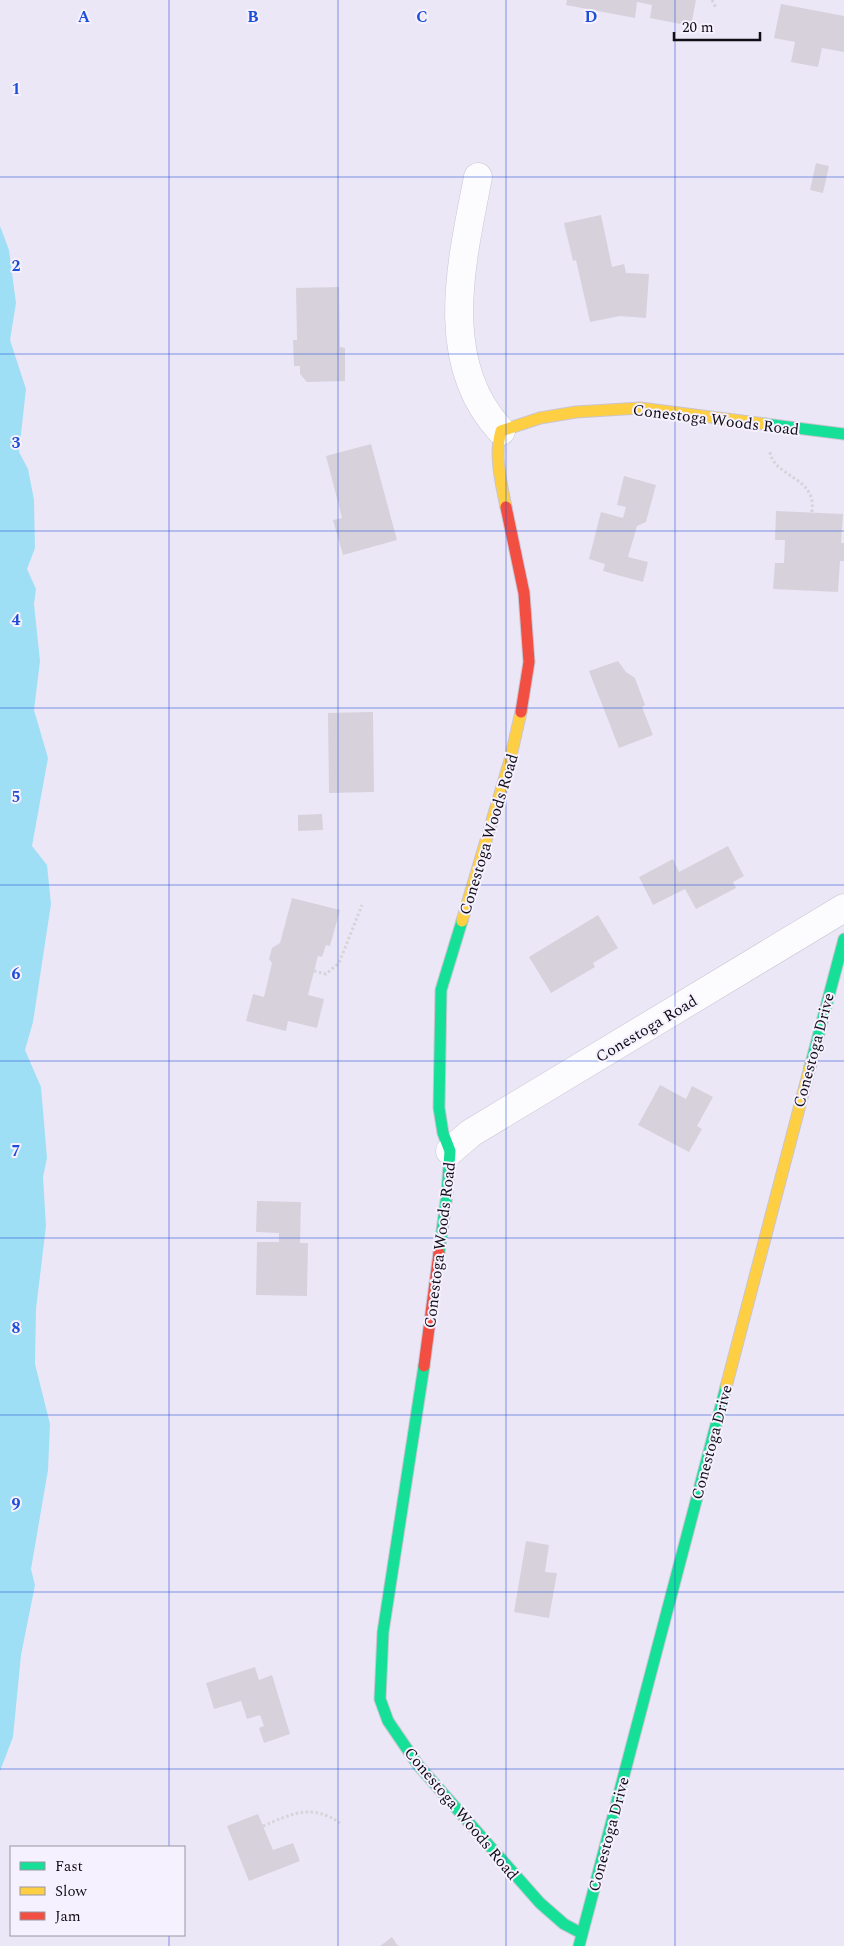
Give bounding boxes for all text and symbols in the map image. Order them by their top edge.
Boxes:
text: A [78,5,91,29]
text: B [247,5,259,29]
text: C [416,5,428,29]
text: D [585,5,598,29]
scale bar [674,10,760,42]
text: 20 m [682,16,714,39]
text: 1 [12,77,20,101]
text: 2 [12,254,21,278]
street label: Conestoga Woods Road [631,398,801,442]
text: 3 [12,431,21,455]
text: 4 [12,608,21,632]
street label: Conestoga Woods Road [453,751,525,918]
text: 5 [12,785,20,809]
text: 6 [12,962,21,986]
street label: Conestoga Road [591,989,702,1069]
street label: Conestoga Drive [787,990,841,1110]
text: 7 [12,1139,21,1163]
street label: Conestoga Woods Road [418,1160,462,1330]
text: 8 [12,1316,21,1340]
street label: Conestoga Drive [685,1382,739,1502]
text: 9 [12,1492,21,1516]
street label: Conestoga Woods Road [398,1742,524,1886]
street label: Conestoga Drive [582,1774,636,1894]
legend [10,1846,185,1936]
text: Fast [55,1855,83,1878]
text: Slow [55,1880,87,1903]
text: Jam [55,1905,81,1928]

